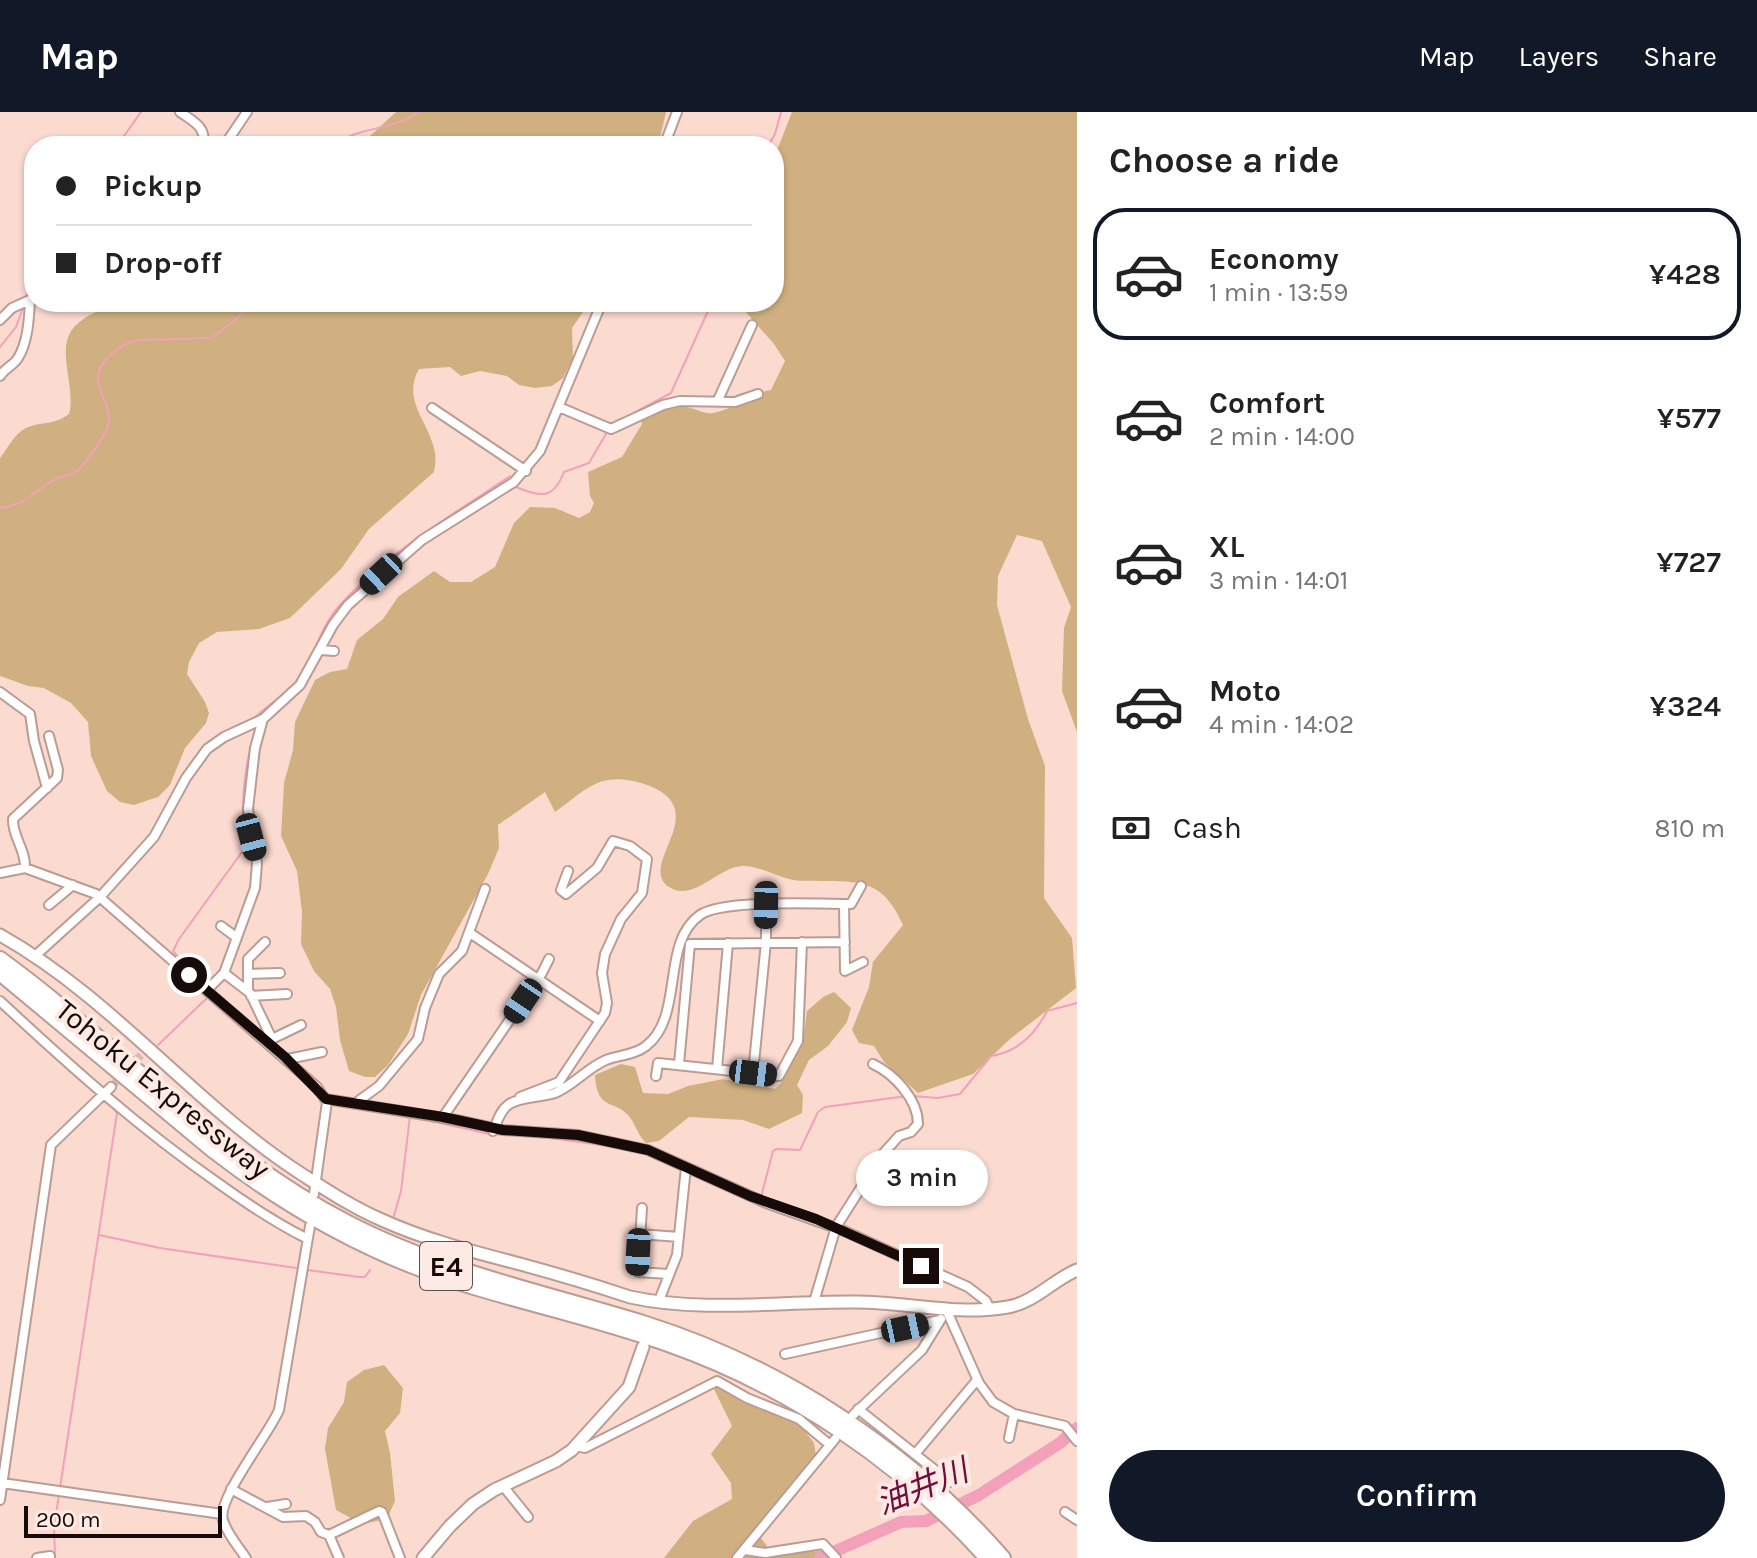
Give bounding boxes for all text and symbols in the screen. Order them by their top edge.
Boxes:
text: Map [40,34,119,79]
text: Map [1419,40,1474,73]
text: Layers [1518,40,1599,73]
text: Share [1643,40,1717,73]
text: Choose a ride [1109,139,1339,181]
text: Pickup [104,168,202,204]
icon: car [1113,238,1185,310]
text: Economy [1209,241,1339,277]
text: Drop-off [104,245,222,281]
text: ¥428 [1649,256,1721,292]
text: 1 min · 13:59 [1209,277,1348,308]
icon: car [1113,382,1185,454]
text: Comfort [1209,385,1325,421]
text: ¥577 [1657,400,1721,436]
text: 2 min · 14:00 [1209,421,1355,452]
icon: car [1113,526,1185,598]
text: XL [1209,529,1244,565]
text: ¥727 [1656,544,1721,580]
car [355,549,407,599]
text: 3 min · 14:01 [1209,565,1348,596]
icon: car [1113,670,1185,742]
text: Moto [1209,673,1281,709]
text: ¥324 [1650,688,1721,724]
text: 4 min · 14:02 [1209,709,1354,740]
icon: cash [1109,806,1153,850]
text: Cash [1173,810,1242,846]
car [233,811,269,863]
text: 810 m [1655,813,1725,844]
car [754,881,778,929]
route start [171,957,207,993]
car [500,974,546,1028]
street label: Tohoku Expressway [49,991,278,1187]
car [728,1058,778,1088]
callout: 3 min [855,1150,987,1206]
text: 3 min [886,1162,958,1193]
car [625,1227,651,1277]
road number: E4 [420,1242,472,1290]
route end [903,1248,939,1284]
car [879,1311,931,1345]
button: Confirm [1109,1450,1725,1542]
water label: 油井川 [871,1451,976,1522]
scale bar [24,1502,222,1538]
text: 200 m [36,1507,101,1533]

